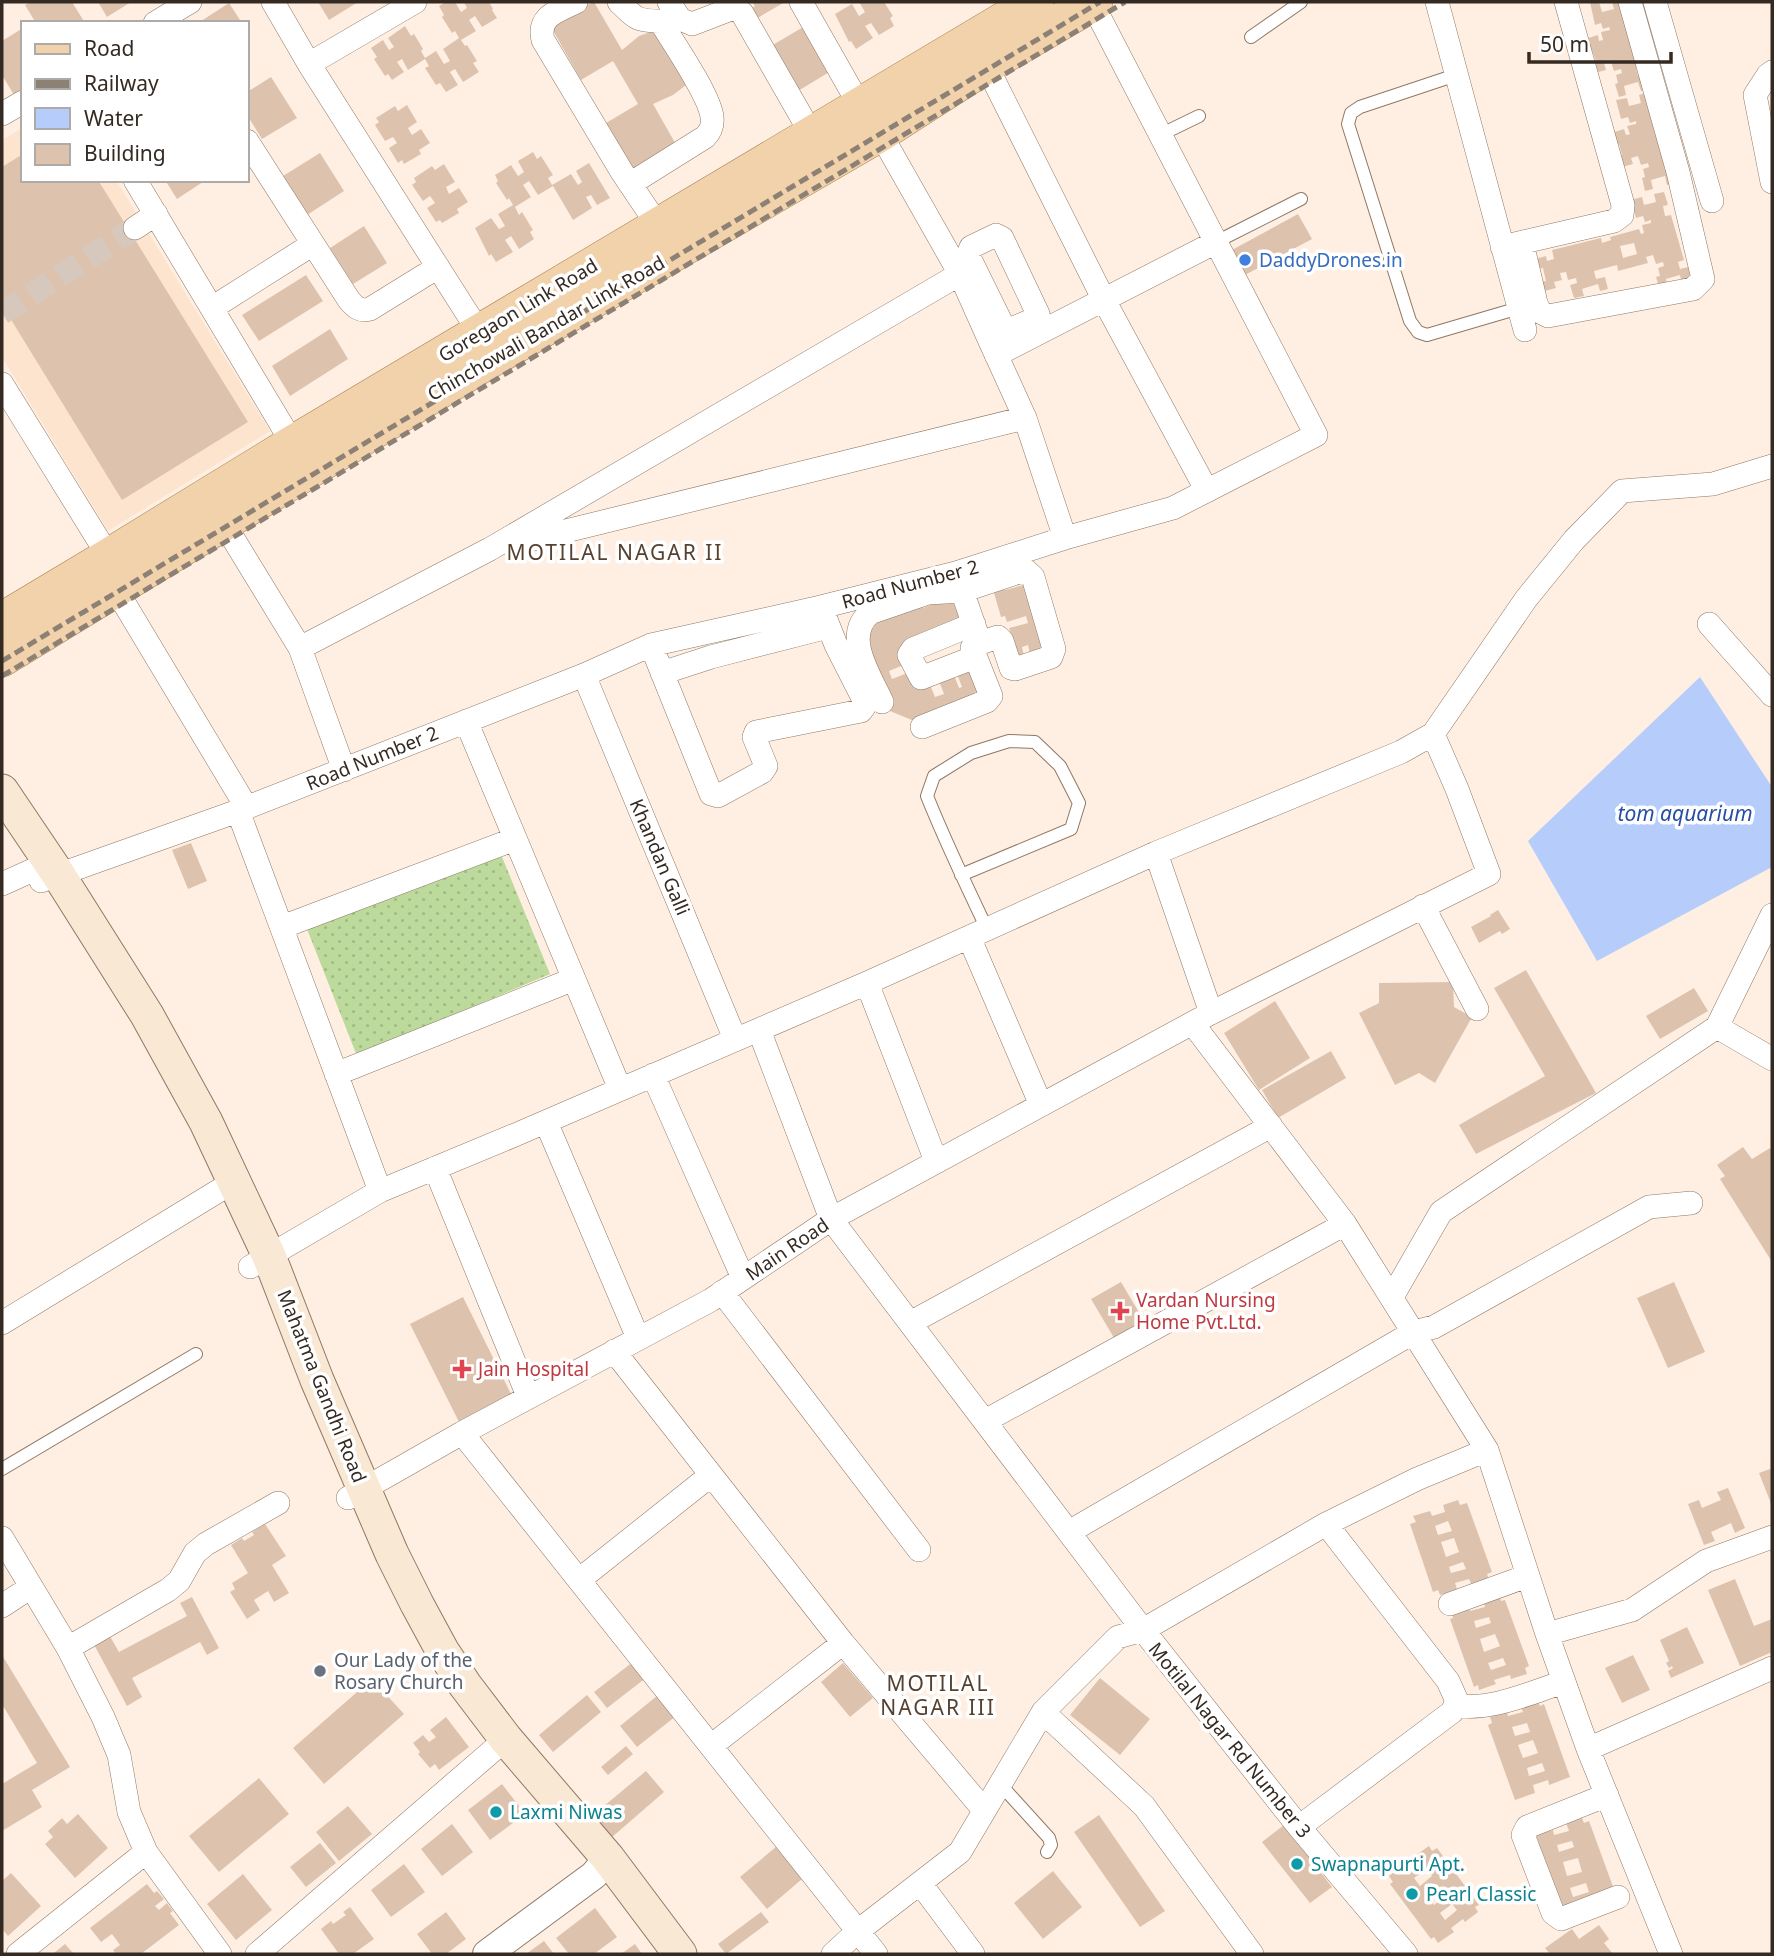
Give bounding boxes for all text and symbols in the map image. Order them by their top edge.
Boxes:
legend [21,21,248,182]
scale bar [1529,21,1671,65]
text: 50 m [1540,30,1589,58]
text: Road [84,34,134,62]
text: Railway [84,69,159,97]
text: Water [84,104,143,132]
text: Building [84,139,166,167]
place label: DaddyDrones.in [1259,247,1403,273]
street label: Chinchowali Bandar Link Road [423,249,669,407]
street label: Goregaon Link Road [434,252,602,368]
marker: DaddyDrones.in [1237,252,1253,268]
district label: MOTILAL NAGAR II [507,538,723,566]
street label: Road Number 2 [839,553,981,615]
street label: Road Number 2 [302,720,442,796]
street label: Khandan Galli [624,795,696,919]
water label: tom aquarium [1617,799,1753,827]
street label: Main Road [740,1212,834,1286]
street label: Mahatma Gandhi Road [271,1286,373,1486]
place label: Vardan Nursing Home Pvt.Ltd. [1136,1287,1276,1335]
marker: Vardan Nursing Home Pvt.Ltd. [1110,1301,1130,1321]
place label: Jain Hospital [476,1356,589,1382]
marker: Jain Hospital [452,1359,472,1379]
street label: Motilal Nagar Rd Number 3 [1143,1637,1317,1843]
place label: Our Lady of the Rosary Church [334,1647,473,1695]
marker: Our Lady of the Rosary Church [312,1663,328,1679]
district label: MOTILAL NAGAR III [880,1669,996,1721]
place label: Laxmi Niwas [510,1799,622,1825]
marker: Laxmi Niwas [488,1804,504,1820]
place label: Swapnapurti Apt. [1311,1851,1465,1877]
marker: Swapnapurti Apt. [1289,1856,1305,1872]
place label: Pearl Classic [1426,1881,1536,1907]
marker: Pearl Classic [1404,1886,1420,1902]

